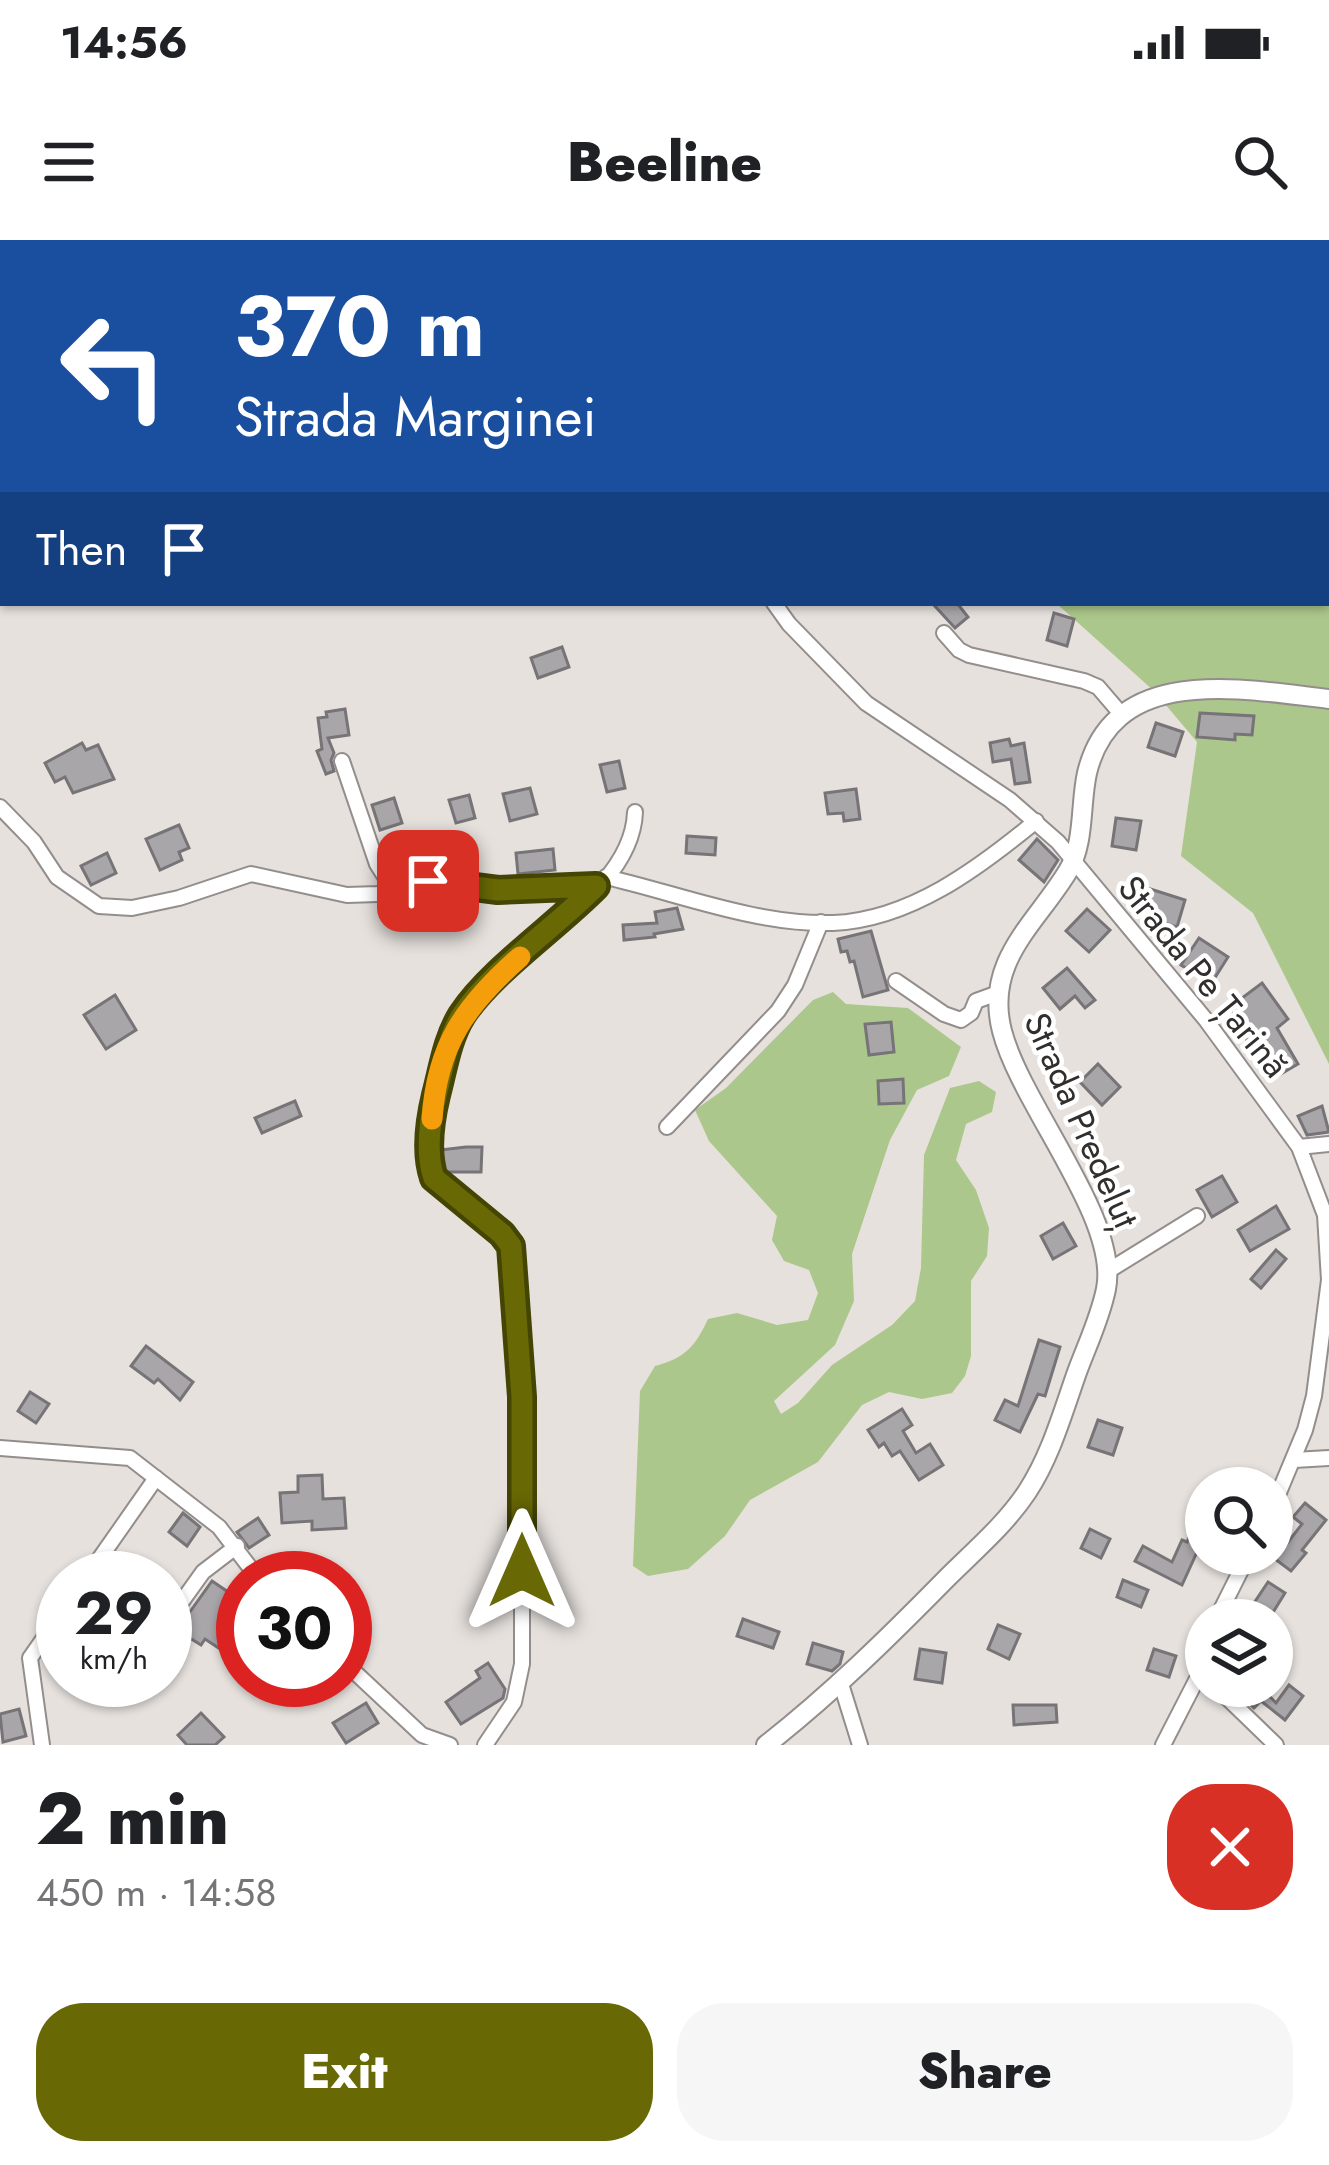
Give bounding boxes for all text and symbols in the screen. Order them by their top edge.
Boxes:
text: 14:56 [60,10,188,75]
text: Beeline [567,123,762,201]
icon: menu [36,129,102,195]
icon: search [1227,129,1293,195]
text: 370 m [234,266,485,388]
icon: left [36,288,192,444]
text: Strada Marginei [234,378,596,456]
icon: arrive [151,516,217,582]
text: Then [36,517,127,582]
pin [377,830,479,932]
icon: arrive [395,848,461,914]
street label: Strada Pe Țarină [1106,864,1302,1088]
street label: Strada Predeluț [1011,1004,1153,1236]
map controls [1185,1467,1293,1707]
button: search [1185,1467,1293,1575]
position arrow [459,1508,585,1634]
speed limit sign: 30 [216,1551,372,1707]
text: 29 [74,1570,154,1657]
button: layers [1185,1599,1293,1707]
text: km/h [80,1637,148,1680]
text: 2 min [36,1767,229,1871]
button: close [1167,1784,1293,1910]
text: 450 m · 14:58 [36,1864,277,1921]
button: Exit [36,2003,653,2141]
button: Share [677,2003,1293,2141]

